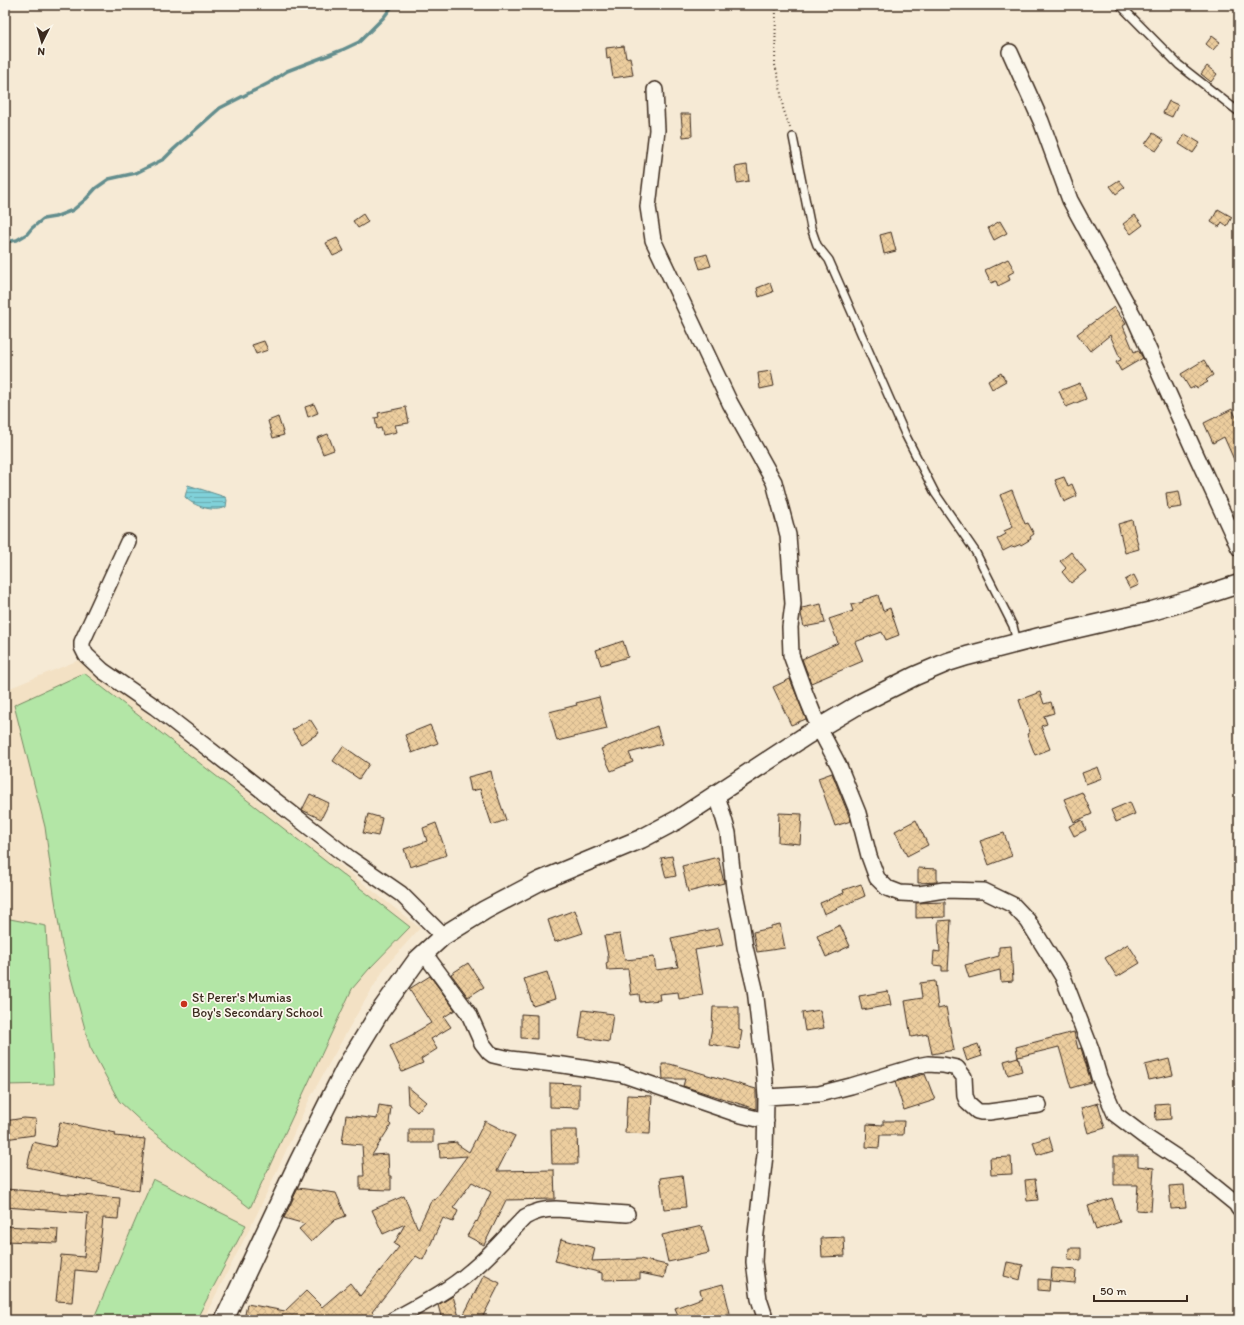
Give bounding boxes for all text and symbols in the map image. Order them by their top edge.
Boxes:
north arrow [22,22,62,62]
text: N [37,45,45,58]
place label: St Perer's Mumias Boy's Secondary School [192,990,323,1020]
marker: St Perer's Mumias Boy's Secondary School [179,999,189,1009]
scale bar [1094,1277,1187,1303]
text: 50 m [1100,1284,1126,1298]

